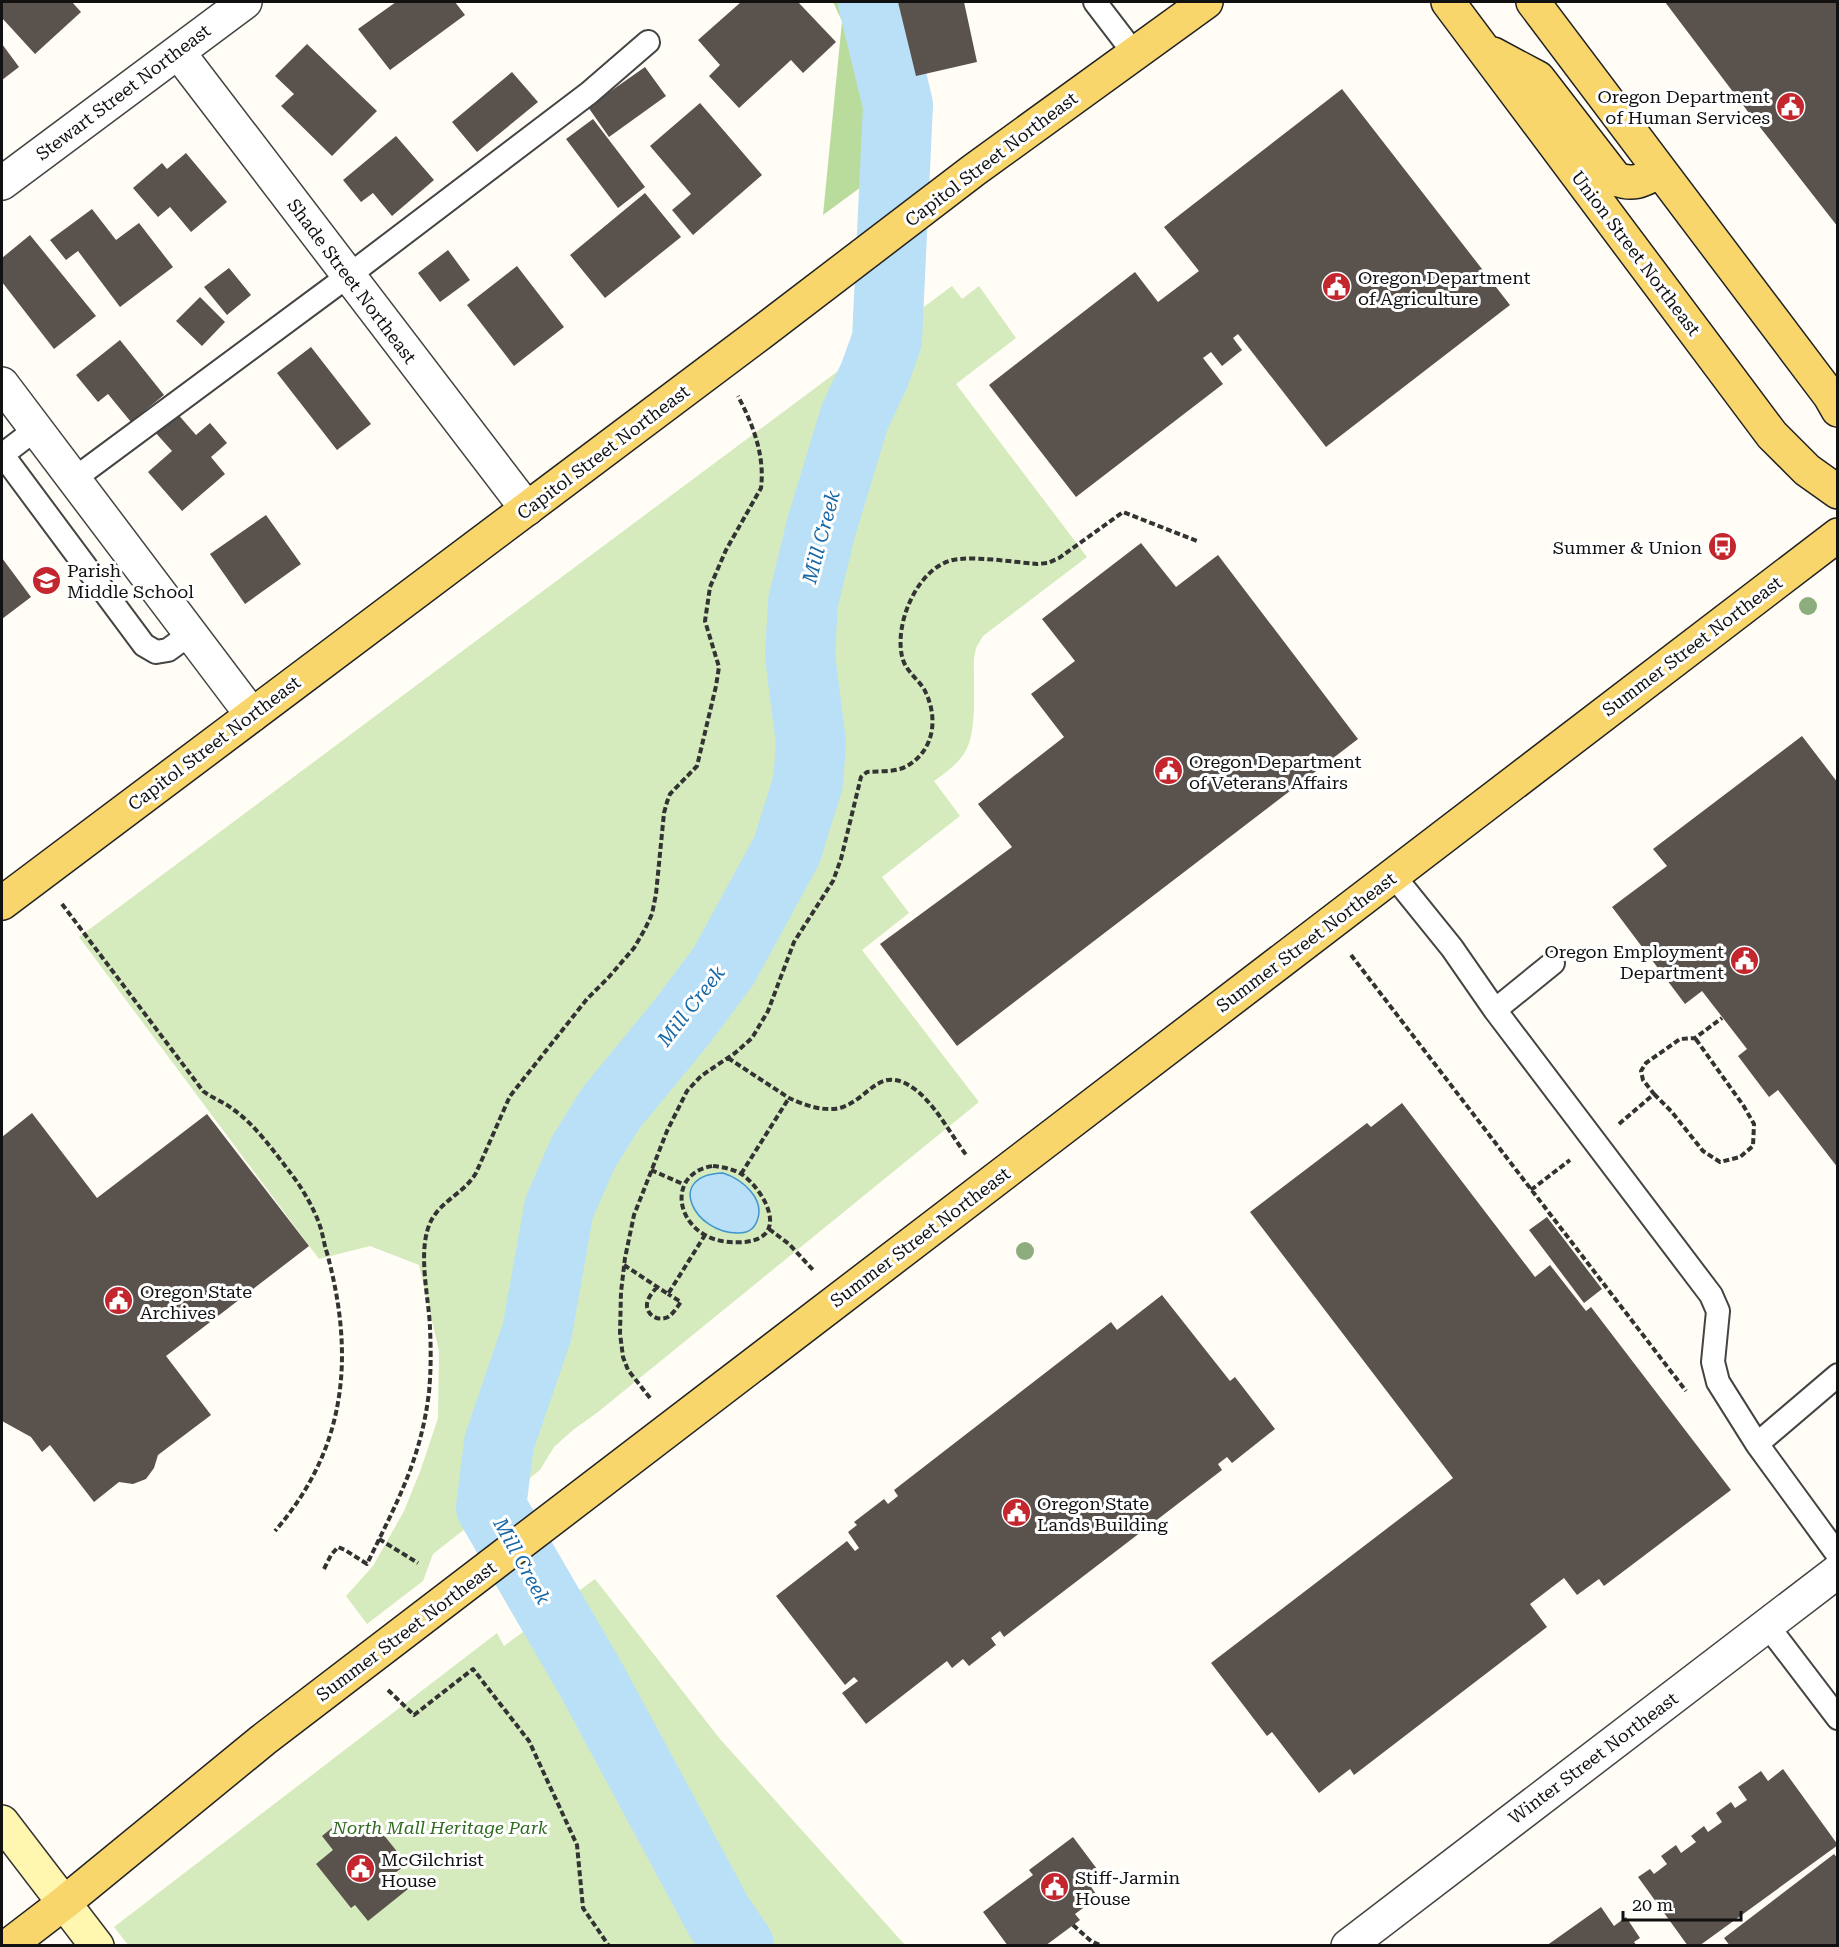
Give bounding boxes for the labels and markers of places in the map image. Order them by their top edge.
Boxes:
place label: Oregon Department of Human Services [1597,86,1770,128]
public building icon: Oregon Department of Human Services [1775,90,1807,122]
place label: Oregon Department of Agriculture [1358,267,1531,309]
public building icon: Oregon Department of Agriculture [1321,271,1353,303]
bus stop icon: Summer & Union [1707,531,1739,563]
place label: Summer & Union [1553,537,1702,558]
place label: Parish Middle School [67,560,194,602]
school or university icon: Parish Middle School [30,564,62,596]
place label: Oregon Department of Veterans Affairs [1189,751,1362,793]
public building icon: Oregon Department of Veterans Affairs [1152,755,1184,787]
place label: Oregon Employment Department [1544,941,1724,983]
public building icon: Oregon Employment Department [1729,945,1761,977]
place label: Oregon State Archives [140,1281,252,1323]
public building icon: Oregon State Archives [103,1285,135,1317]
place label: Oregon State Lands Building [1037,1493,1169,1535]
public building icon: Oregon State Lands Building [1000,1497,1032,1529]
place label: McGilchrist House [381,1849,484,1891]
public building icon: McGilchrist House [344,1853,376,1885]
place label: Stiff-Jarmin House [1075,1867,1180,1909]
public building icon: Stiff-Jarmin House [1038,1871,1070,1903]

